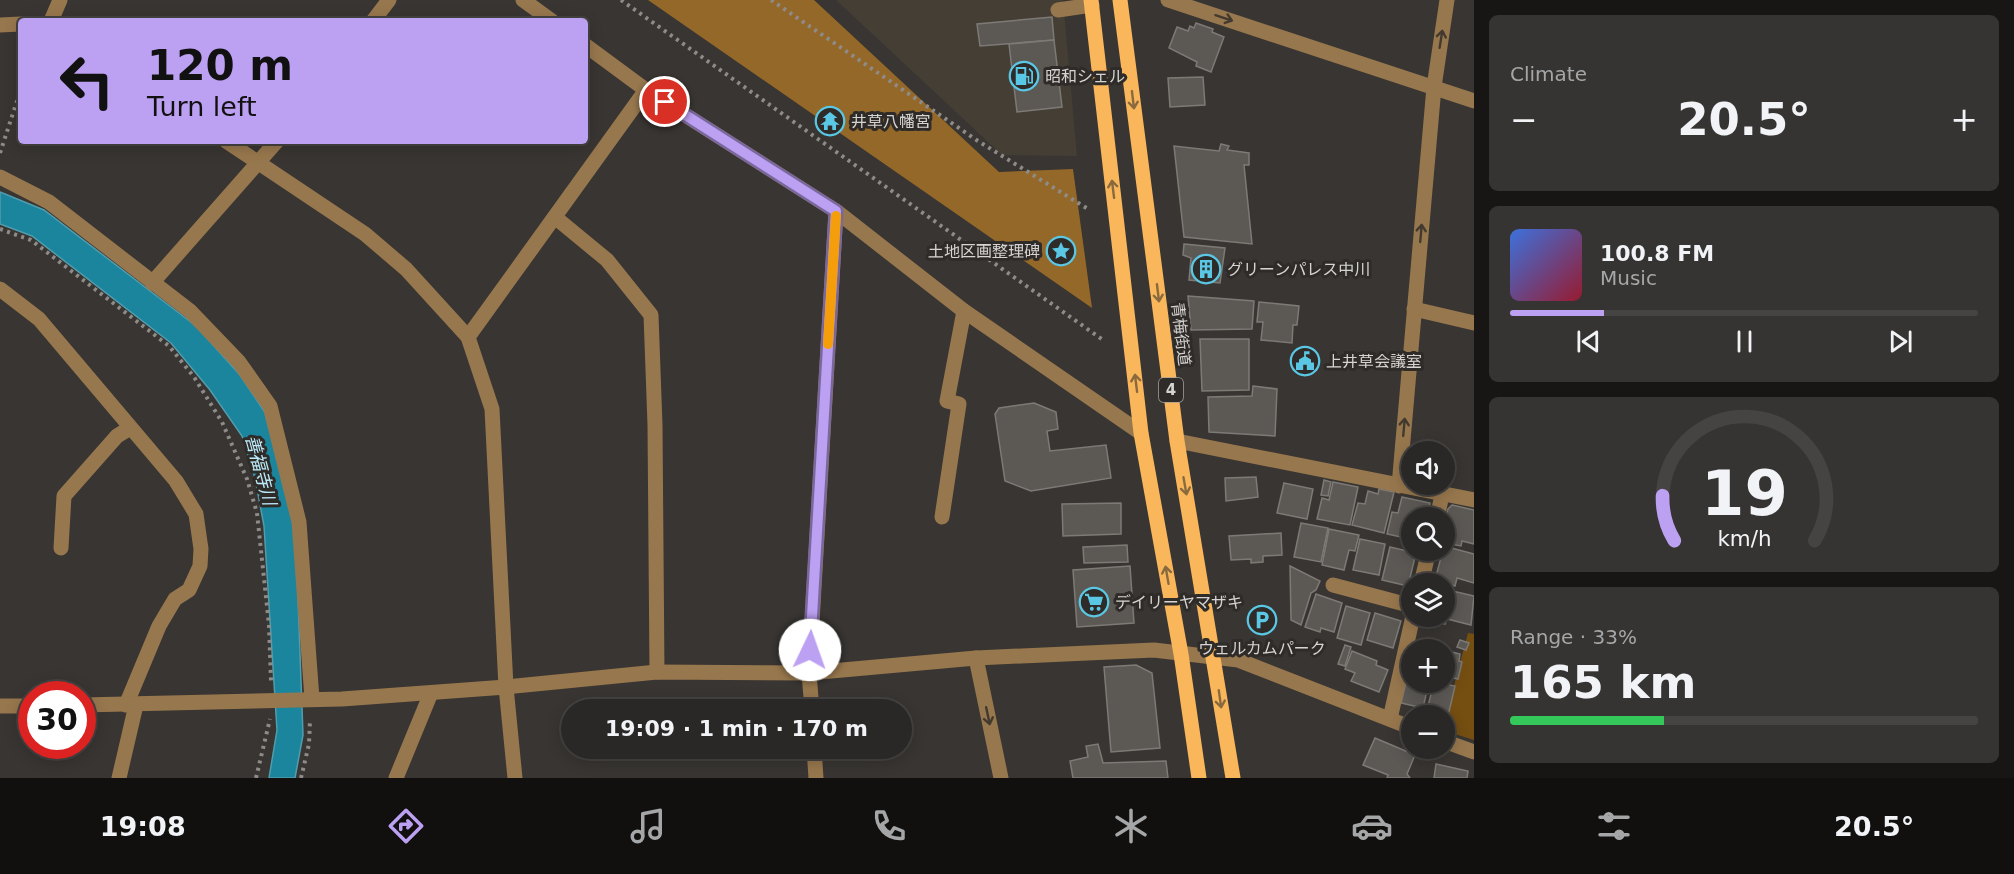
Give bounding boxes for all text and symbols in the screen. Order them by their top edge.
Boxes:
one-way arrow [1214,13,1233,24]
one-way arrow [1436,30,1447,50]
text: 120 m [147,41,293,90]
icon: left [48,42,126,120]
fuel station icon: 昭和シェル [1008,60,1040,92]
text: Climate [1510,62,1587,86]
place label: 昭和シェル [1045,67,1125,86]
pin [639,76,690,127]
icon: arrive [648,85,681,118]
one-way arrow [1127,89,1138,109]
text: Turn left [147,91,257,122]
text: 20.5° [1677,93,1811,146]
text: − [1510,100,1538,139]
text: + [1950,100,1978,139]
temple icon: 井草八幡宮 [814,105,846,137]
place label: 井草八幡宮 [851,112,931,131]
one-way arrow [1107,180,1118,199]
one-way arrow [1416,224,1427,243]
place icon: 土地区画整理碑 [1045,235,1077,267]
text: 100.8 FM [1600,241,1714,266]
place label: 土地区画整理碑 [928,242,1040,261]
building icon: グリーンパレス中川 [1190,253,1222,285]
place label: グリーンパレス中川 [1227,260,1370,279]
text: Music [1600,266,1657,290]
one-way arrow [1153,283,1164,302]
street label: 青梅街道 [1168,301,1194,367]
icon: previous [1572,325,1605,358]
icon: pause [1728,325,1761,358]
icon: next [1884,325,1917,358]
public building icon: 上井草会議室 [1289,345,1321,377]
place label: 上井草会議室 [1326,352,1422,371]
one-way arrow [1130,373,1141,393]
road number: 4 [1159,378,1183,402]
one-way arrow [1399,418,1410,438]
water label: 善福寺川 [242,433,281,509]
map controls [1401,441,1455,759]
button: sound [1401,441,1455,495]
text: 19 [1701,458,1787,531]
one-way arrow [1180,476,1191,495]
button: search [1401,507,1455,561]
text: km/h [1717,527,1771,552]
one-way arrow [1161,566,1172,585]
button: layers [1401,573,1455,627]
supermarket icon: デイリーヤマザキ [1078,586,1110,618]
place label: デイリーヤマザキ [1115,593,1243,612]
parking icon: ウェルカムパーク [1246,604,1278,636]
position arrow [778,618,842,682]
text: Range · 33% [1510,625,1637,649]
place label: ウェルカムパーク [1198,639,1326,658]
button: + [1401,639,1455,693]
text: 165 km [1510,656,1696,709]
speed limit sign: 30 [18,681,96,759]
one-way arrow [1215,689,1226,709]
one-way arrow [983,705,994,725]
button: − [1401,705,1455,759]
text: 19:09 · 1 min · 170 m [605,716,868,741]
icon: directions [385,805,427,847]
icon: music [627,805,669,847]
icon: phone [868,805,910,847]
icon: climate [1110,805,1152,847]
icon: car [1351,805,1393,847]
icon: filters [1593,805,1635,847]
text: 19:08 [100,811,186,842]
text: 20.5° [1834,811,1914,842]

